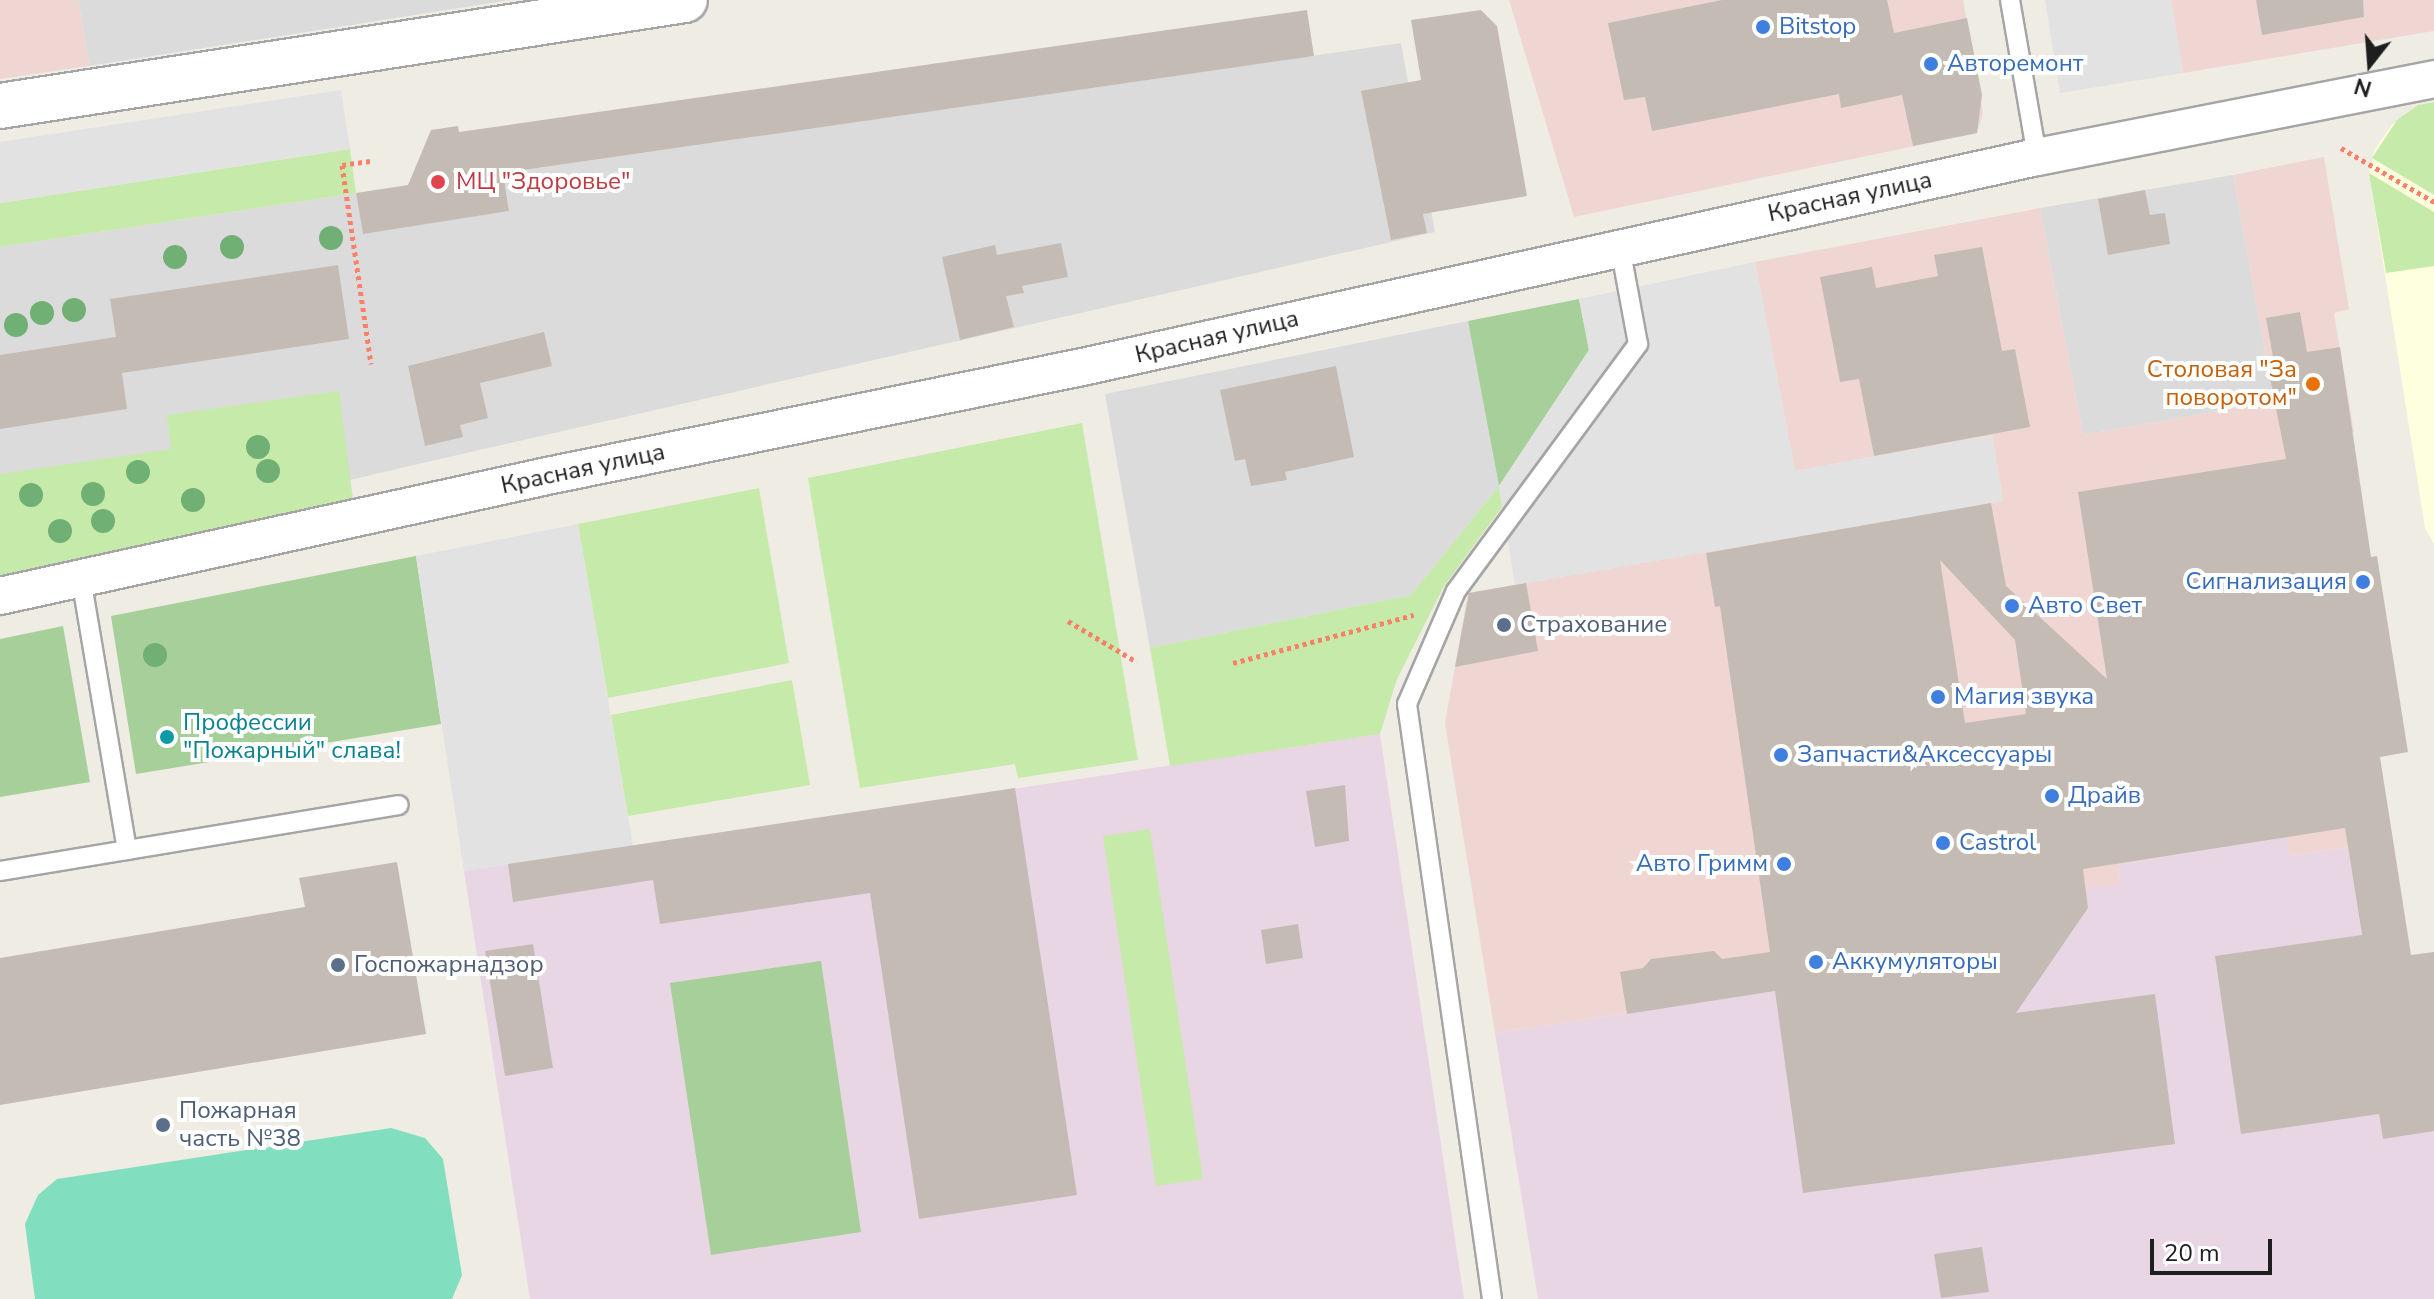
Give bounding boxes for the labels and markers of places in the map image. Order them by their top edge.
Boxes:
place label: Bitstop [1779,13,1856,41]
marker: Bitstop [1754,18,1772,36]
place label: Авторемонт [1947,50,2083,78]
marker: Авторемонт [1922,55,1940,73]
place label: МЦ "Здоровье" [456,168,630,196]
marker: МЦ "Здоровье" [427,171,449,193]
place label: Столовая "За поворотом" [2147,356,2297,412]
marker: Столовая "За поворотом" [2304,375,2322,393]
place label: Сигнализация [2185,568,2347,596]
marker: Сигнализация [2354,573,2372,591]
place label: Авто Свет [2028,592,2142,620]
marker: Авто Свет [2003,597,2021,615]
place label: Страхование [1520,611,1667,639]
marker: Страхование [1495,616,1513,634]
place label: Магия звука [1954,683,2094,711]
marker: Магия звука [1929,688,1947,706]
place label: Профессии "Пожарный" слава! [183,709,401,765]
marker: Профессии "Пожарный" слава! [158,728,176,746]
place label: Запчасти&Аксессуары [1797,741,2052,769]
marker: Запчасти&Аксессуары [1772,746,1790,764]
place label: Драйв [2068,782,2141,810]
marker: Драйв [2043,787,2061,805]
place label: Castrol [1959,829,2036,857]
marker: Castrol [1934,834,1952,852]
place label: Авто Гримм [1636,850,1768,878]
marker: Авто Гримм [1775,855,1793,873]
place label: Аккумуляторы [1832,948,1998,976]
place label: Госпожарнадзор [354,951,544,979]
marker: Аккумуляторы [1807,953,1825,971]
marker: Госпожарнадзор [329,956,347,974]
place label: Пожарная часть №38 [179,1097,301,1153]
marker: Пожарная часть №38 [154,1116,172,1134]

